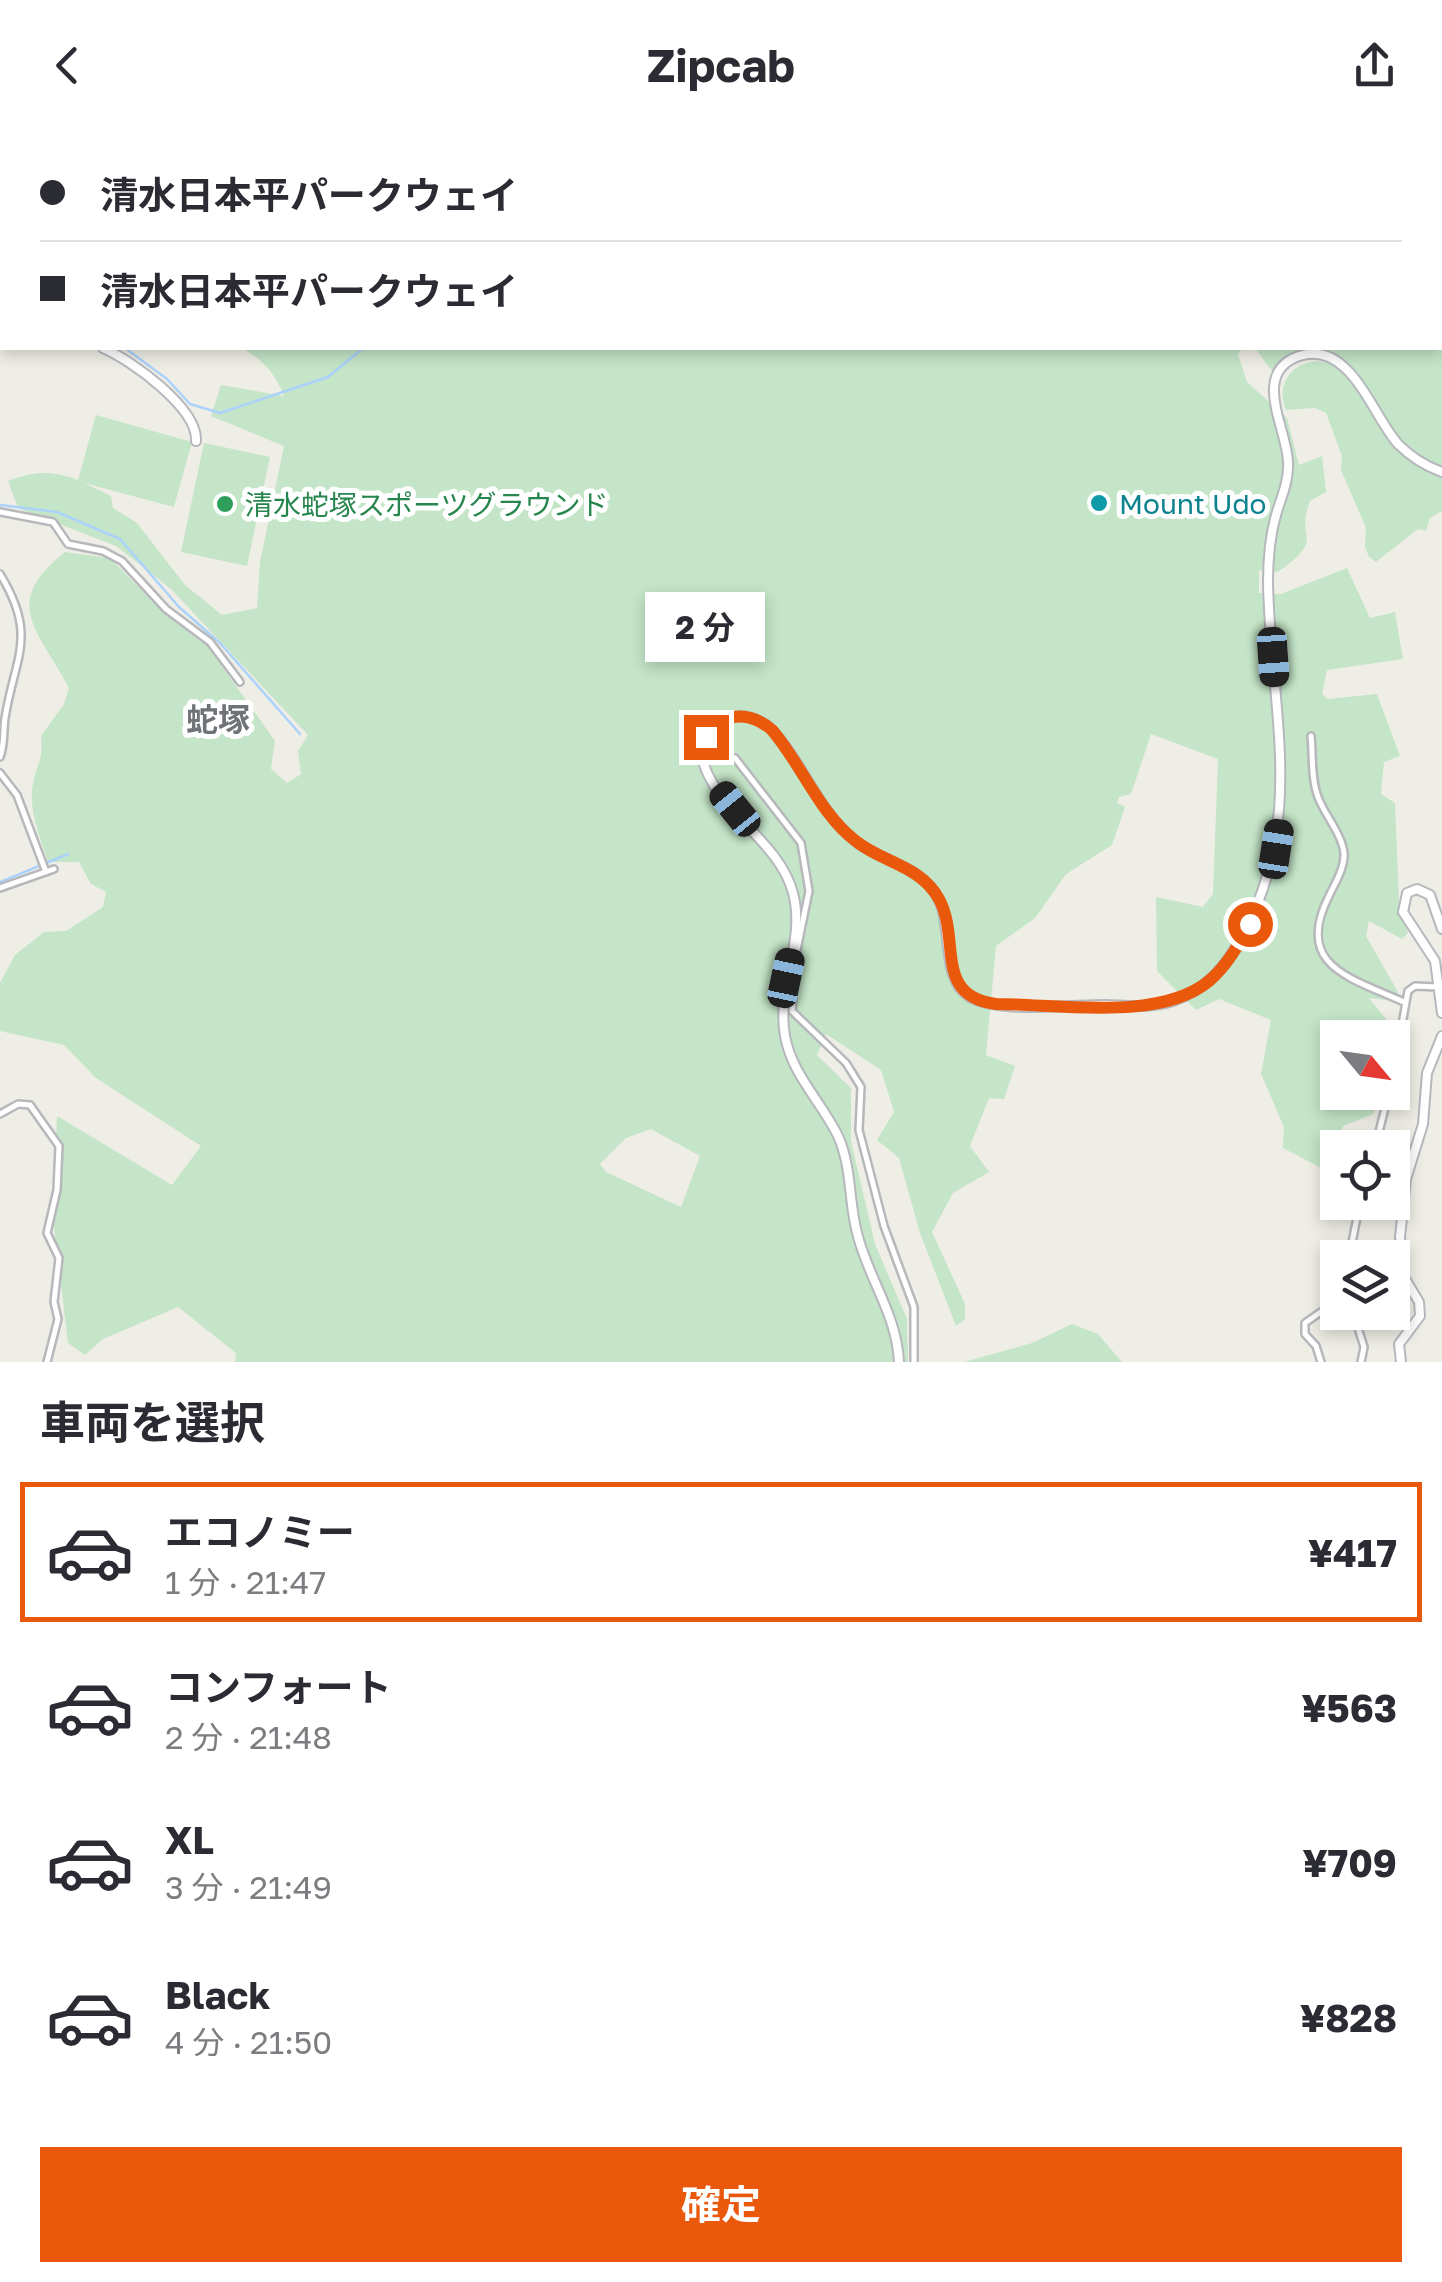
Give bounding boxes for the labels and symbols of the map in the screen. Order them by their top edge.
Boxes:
place label: Mount Udo [1119,487,1266,520]
place label: 清水蛇塚スポーツグラウンド [245,488,608,521]
marker: Mount Udo [1088,492,1110,514]
marker: 清水蛇塚スポーツグラウンド [214,493,236,515]
callout: 2 分 [646,592,766,662]
car [1256,626,1290,688]
district label: 蛇塚 [186,700,250,738]
route end [684,715,729,760]
car [704,776,766,842]
car [1256,817,1296,881]
route start [1228,902,1273,947]
car [765,946,807,1010]
north arrow [1320,1020,1410,1110]

